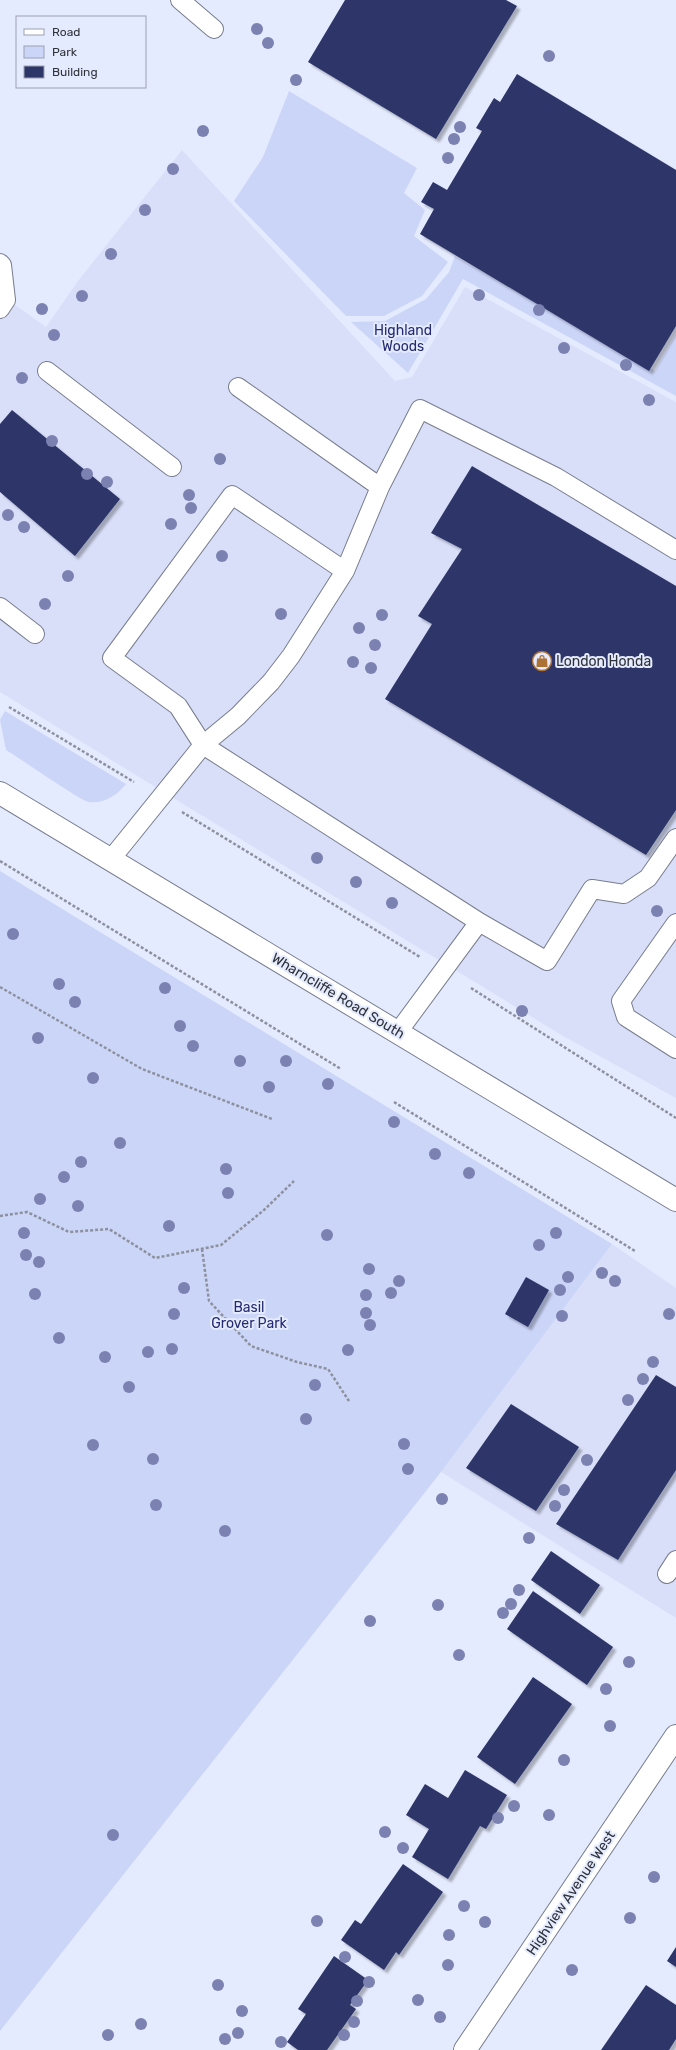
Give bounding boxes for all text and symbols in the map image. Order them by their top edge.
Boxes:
legend [16,16,146,88]
text: Road [52,25,80,39]
text: Park [52,45,78,59]
text: Building [52,65,98,79]
park label: Highland Woods [374,322,432,355]
shop icon: London Honda [531,650,553,672]
place label: London Honda [556,653,651,670]
street label: Wharncliffe Road South [268,949,408,1043]
park label: Basil Grover Park [211,1299,287,1332]
street label: Highview Avenue West [523,1827,619,1958]

